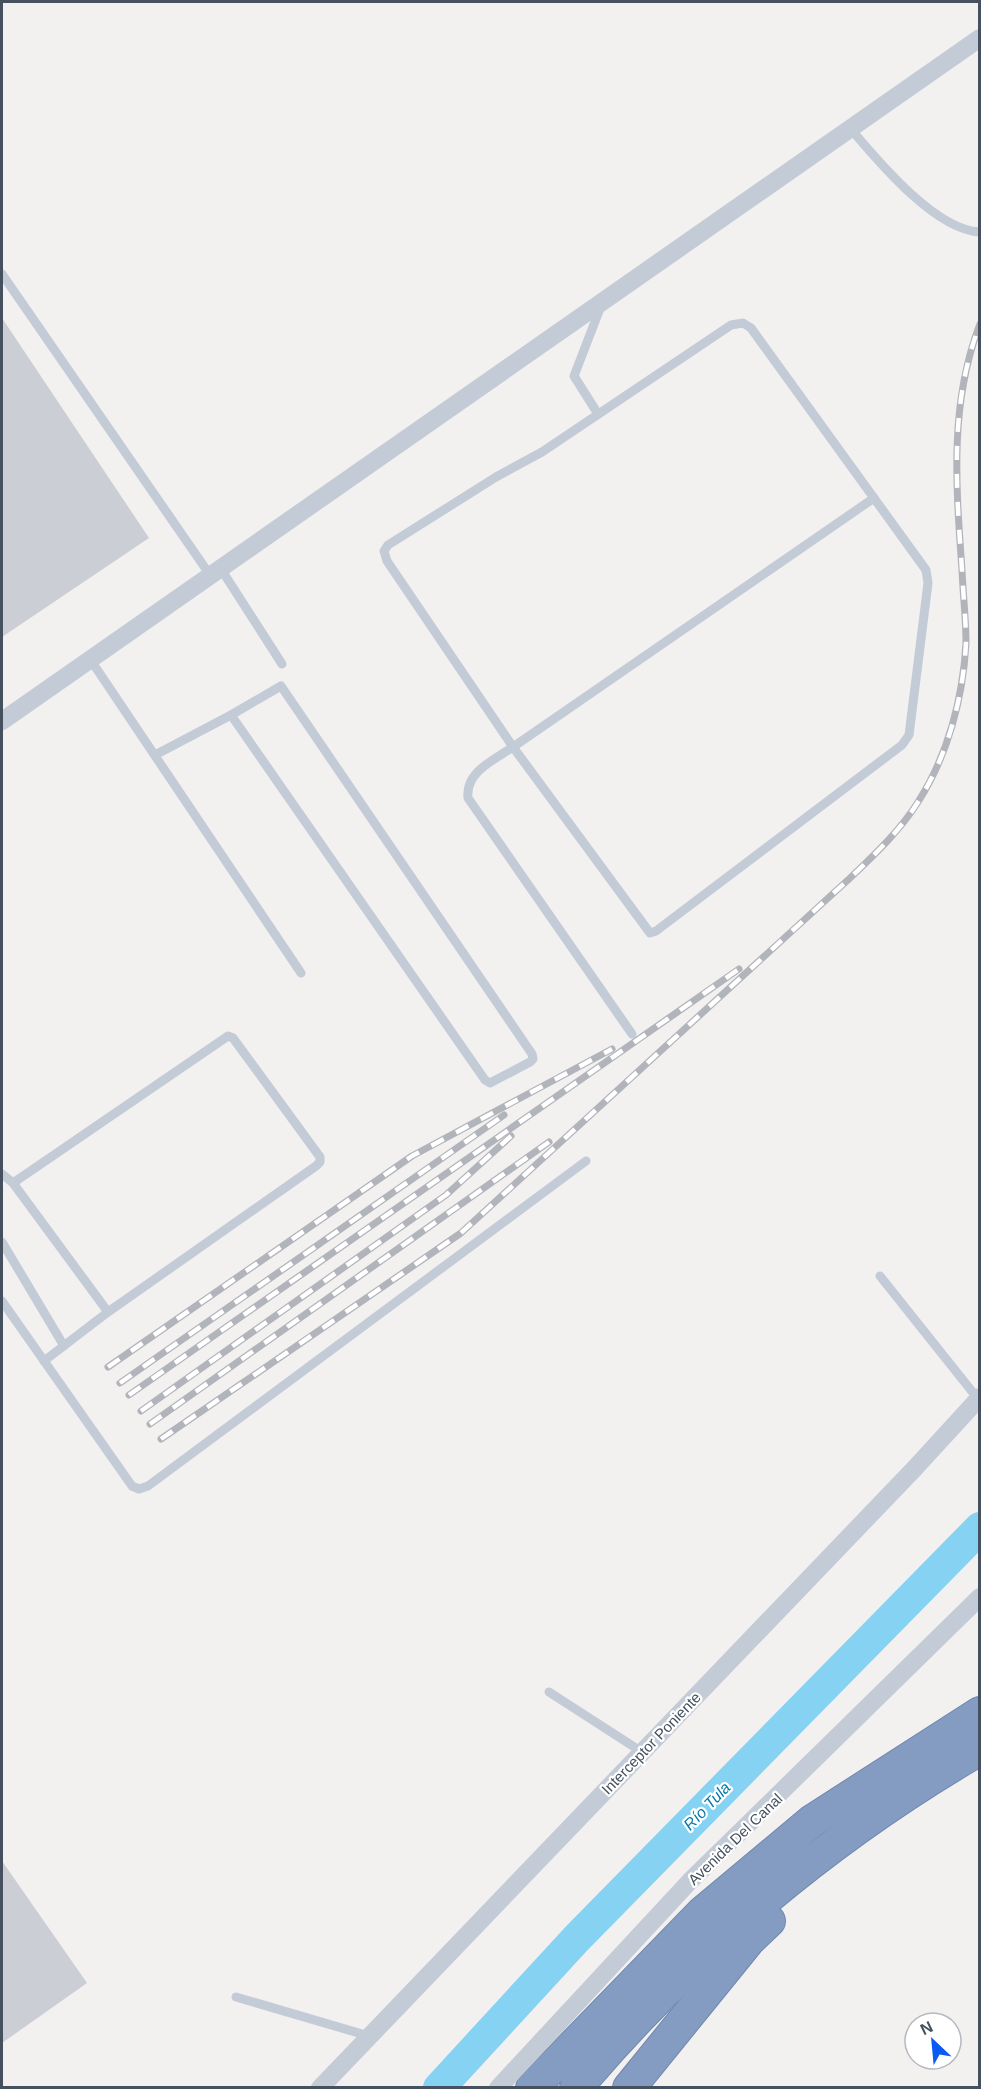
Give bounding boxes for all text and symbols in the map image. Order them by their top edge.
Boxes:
street label: Interceptor Poniente [598,1689,704,1797]
water label: Río Tula [680,1779,734,1833]
street label: Avenida Del Canal [685,1790,785,1888]
north arrow [903,2011,963,2071]
text: N [918,2018,936,2038]

